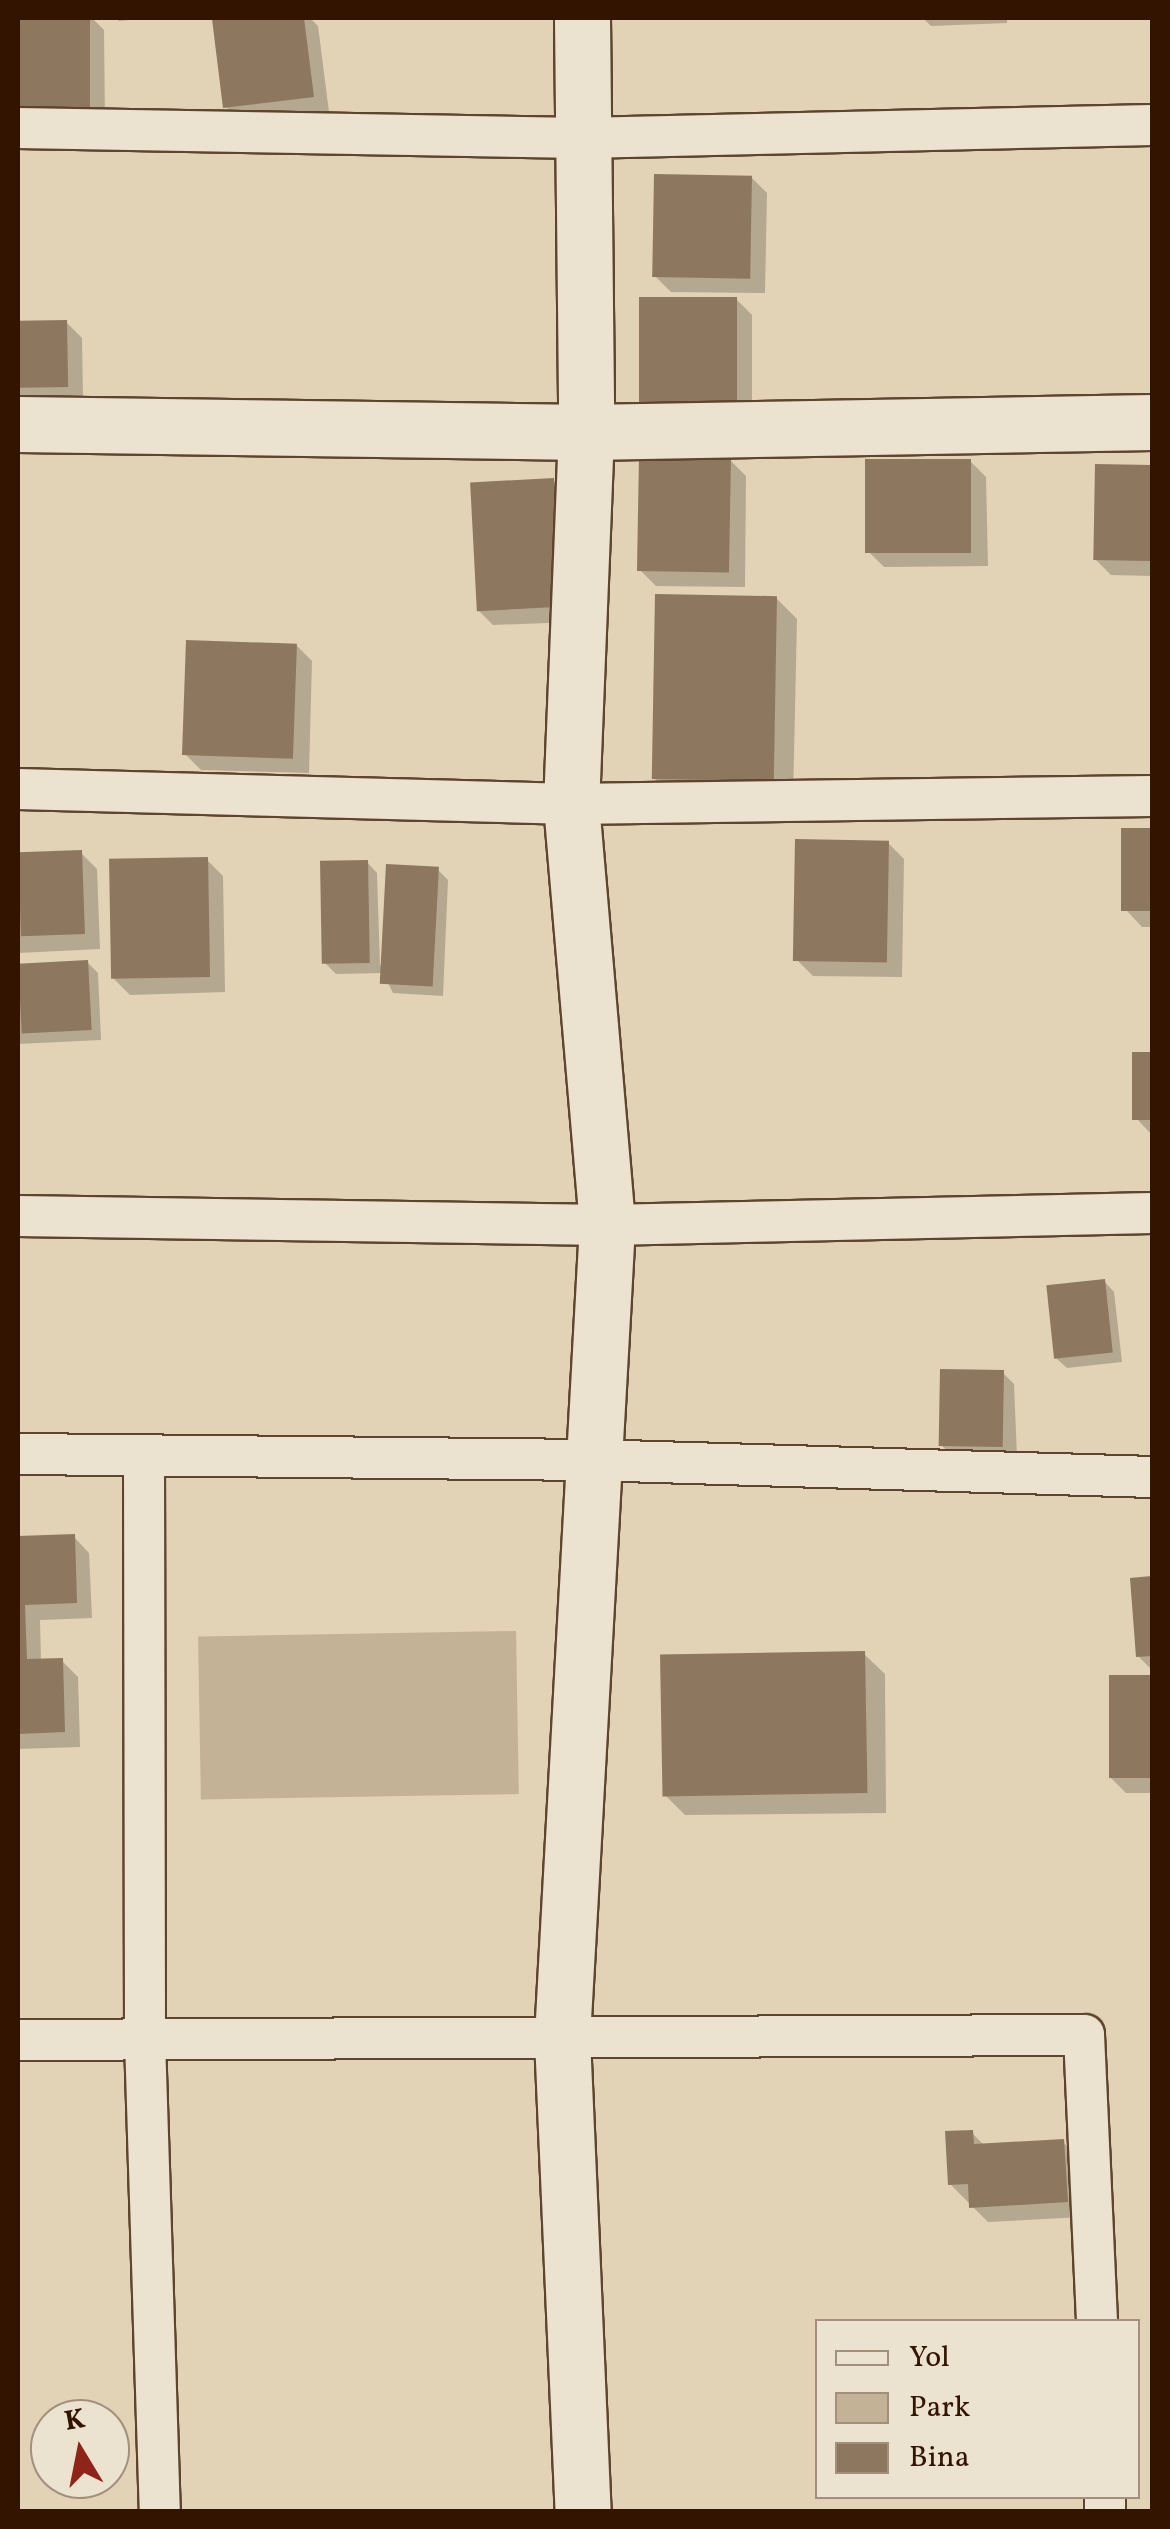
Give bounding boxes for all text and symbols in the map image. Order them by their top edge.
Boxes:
legend [815,2319,1140,2499]
text: Yol [909,2337,950,2379]
text: Park [909,2387,970,2429]
north arrow [30,2399,130,2499]
text: K [62,2400,88,2442]
text: Bina [909,2437,970,2479]

